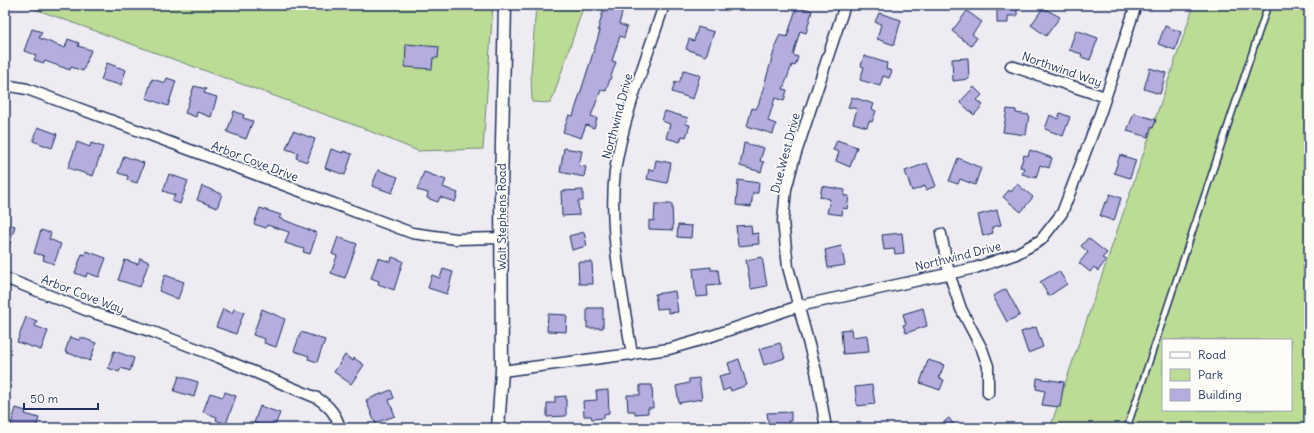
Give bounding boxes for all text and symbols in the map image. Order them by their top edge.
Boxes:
street label: Northwind Way [1020,48,1104,90]
street label: Northwind Drive [598,72,636,160]
street label: Due West Drive [767,111,803,195]
street label: Arbor Cove Drive [209,138,301,184]
street label: Walt Stephens Road [494,163,509,271]
street label: Northwind Drive [913,238,1003,274]
street label: Arbor Cove Way [39,271,127,317]
legend [1162,339,1292,411]
text: Road [1198,347,1226,362]
text: Park [1198,367,1223,382]
scale bar [24,385,98,411]
text: Building [1198,387,1242,402]
text: 50 m [30,391,59,406]

